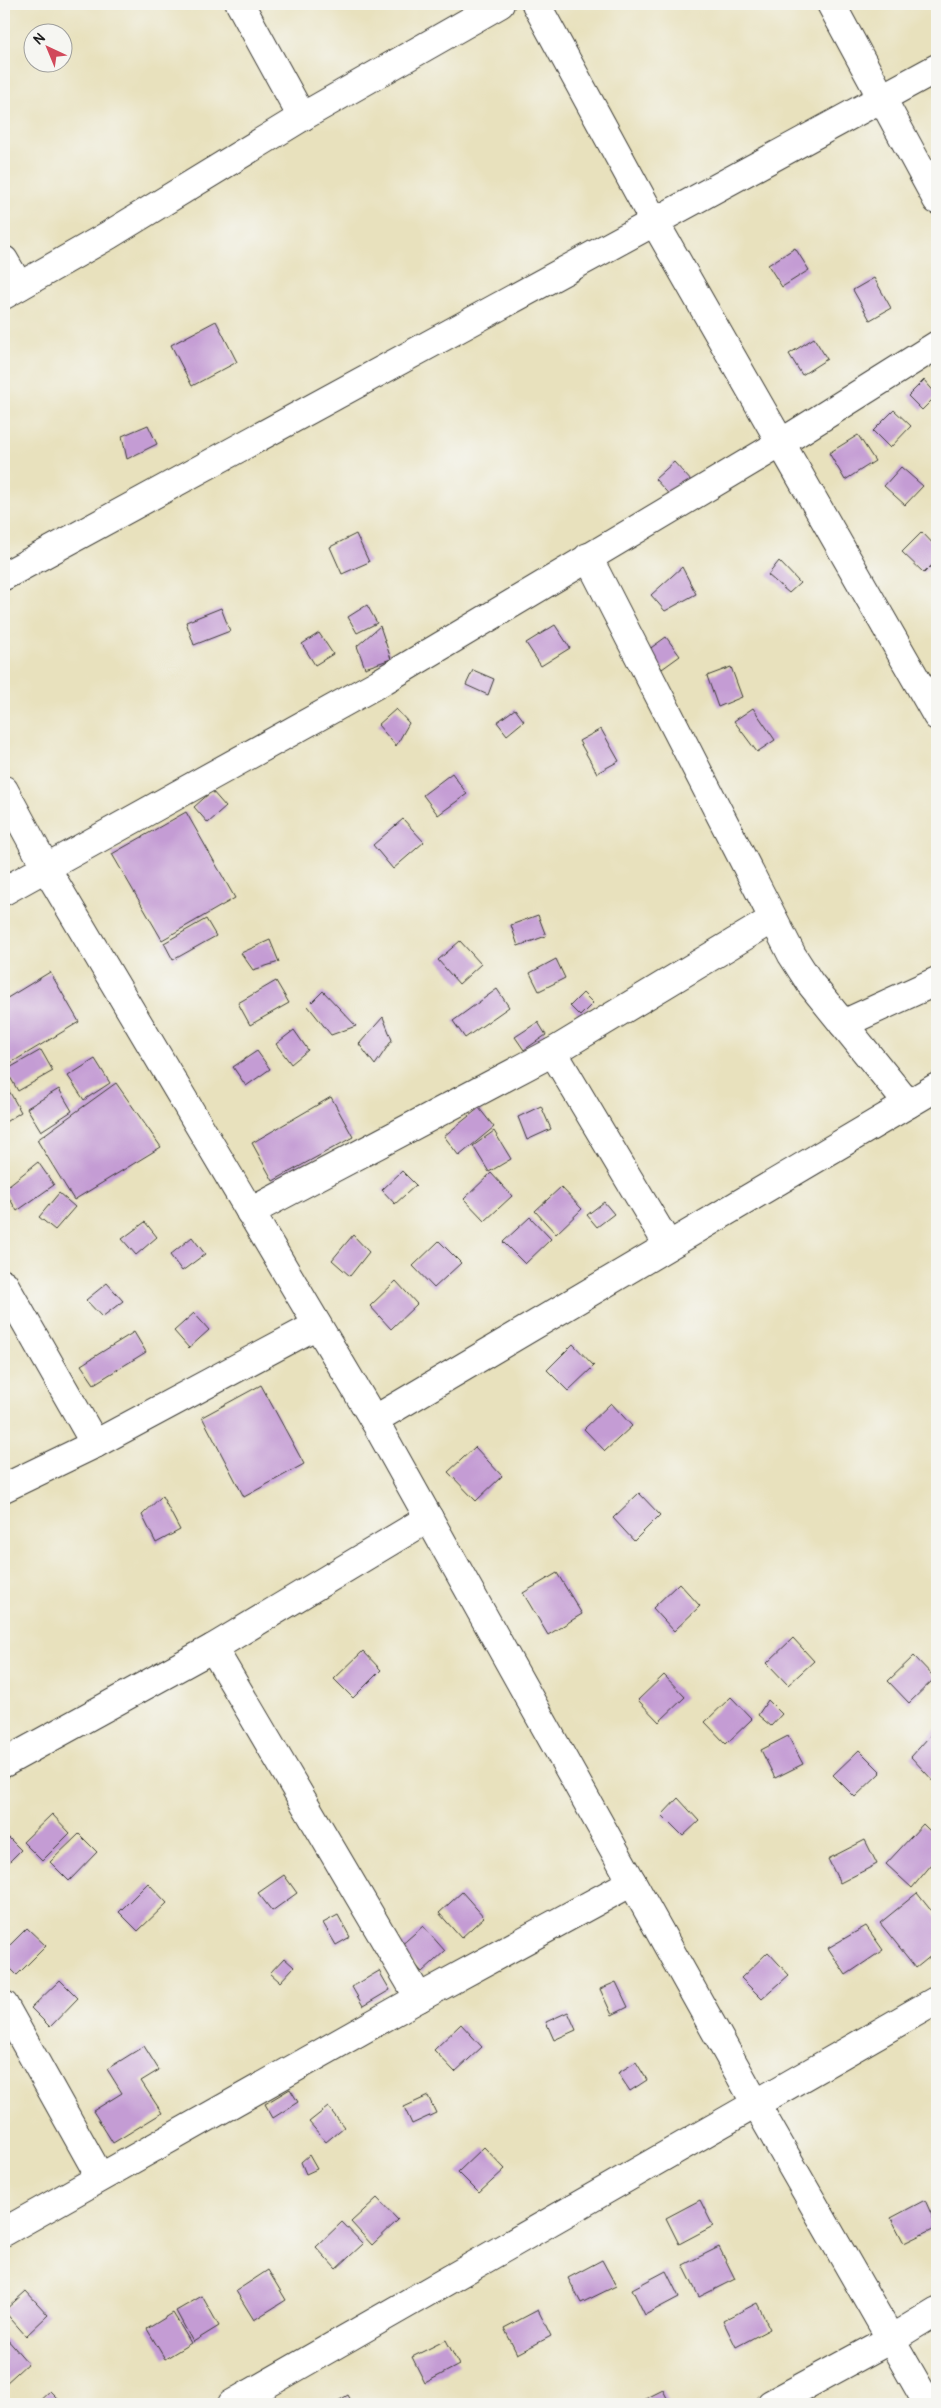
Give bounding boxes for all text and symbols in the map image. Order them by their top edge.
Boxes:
north arrow [22,22,72,72]
text: N [30,30,49,48]

